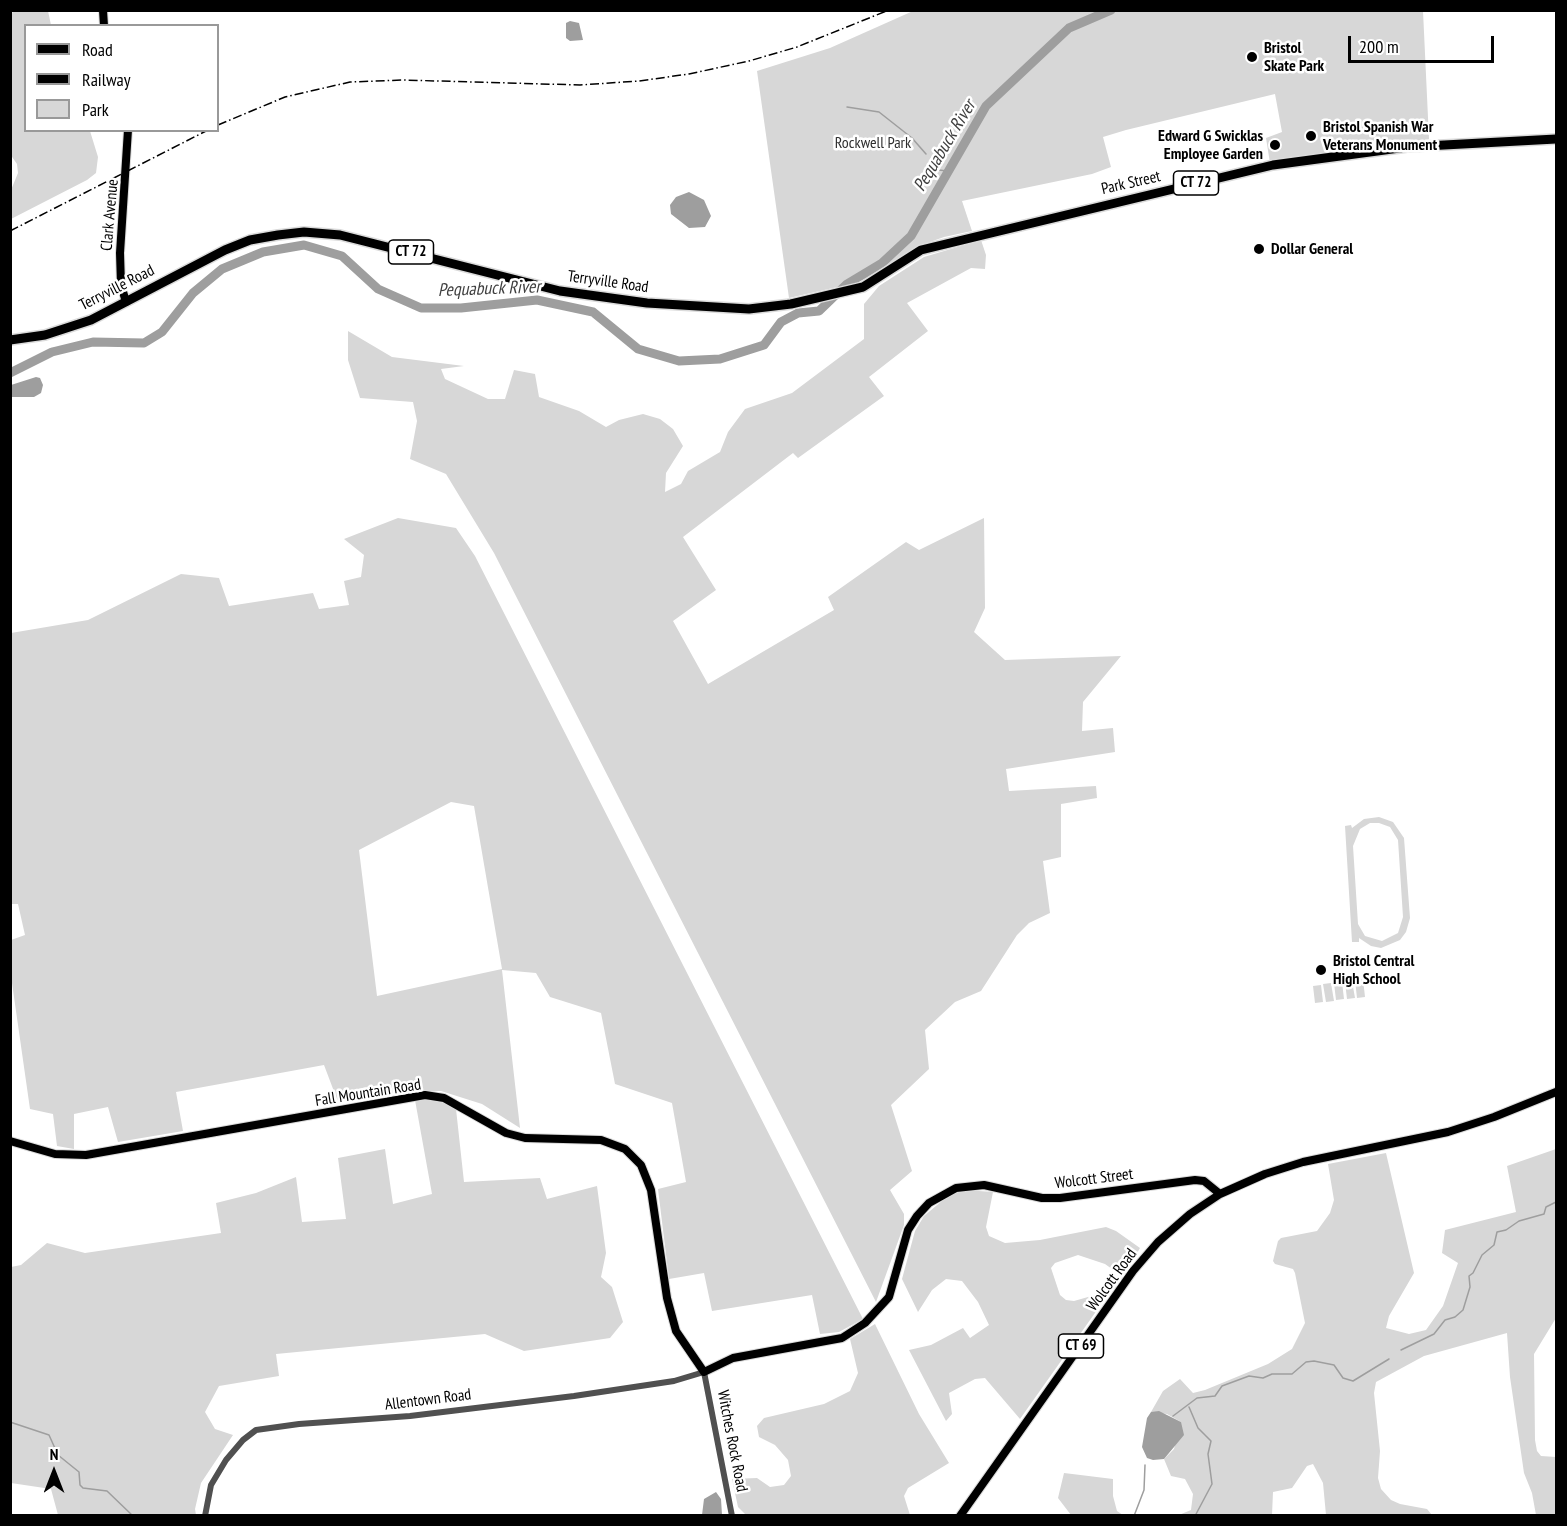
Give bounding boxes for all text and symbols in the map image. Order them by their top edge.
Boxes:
legend [24,24,219,132]
scale bar [1351,24,1496,62]
text: 200 m [1359,35,1399,58]
text: Road [82,38,113,61]
place label: Bristol Skate Park [1264,38,1324,76]
marker: Bristol Skate Park [1245,50,1259,64]
text: Railway [82,68,131,91]
water label: Pequabuck River [909,97,981,195]
text: Park [82,98,109,121]
place label: Bristol Spanish War Veterans Monument [1323,117,1437,155]
place label: Edward G Swicklas Employee Garden [1158,126,1263,164]
marker: Bristol Spanish War Veterans Monument [1304,129,1318,143]
park label: Rockwell Park [835,133,911,153]
marker: Edward G Swicklas Employee Garden [1268,138,1282,152]
street label: Park Street [1099,167,1163,199]
road number: CT 72 [1174,171,1218,195]
street label: Clark Avenue [97,178,123,252]
place label: Dollar General [1271,239,1353,259]
road number: CT 72 [388,240,434,264]
marker: Dollar General [1252,242,1266,256]
street label: Terryville Road [76,261,158,315]
street label: Terryville Road [566,267,650,297]
water label: Pequabuck River [437,276,541,302]
place label: Bristol Central High School [1333,951,1414,989]
marker: Bristol Central High School [1314,963,1328,977]
street label: Fall Mountain Road [314,1075,422,1111]
street label: Wolcott Street [1054,1165,1134,1193]
street label: Wolcott Road [1083,1245,1141,1315]
road number: CT 69 [1058,1334,1104,1358]
street label: Allentown Road [384,1385,472,1415]
street label: Witches Rock Road [713,1389,751,1493]
north arrow [24,1442,84,1502]
text: N [50,1444,58,1464]

